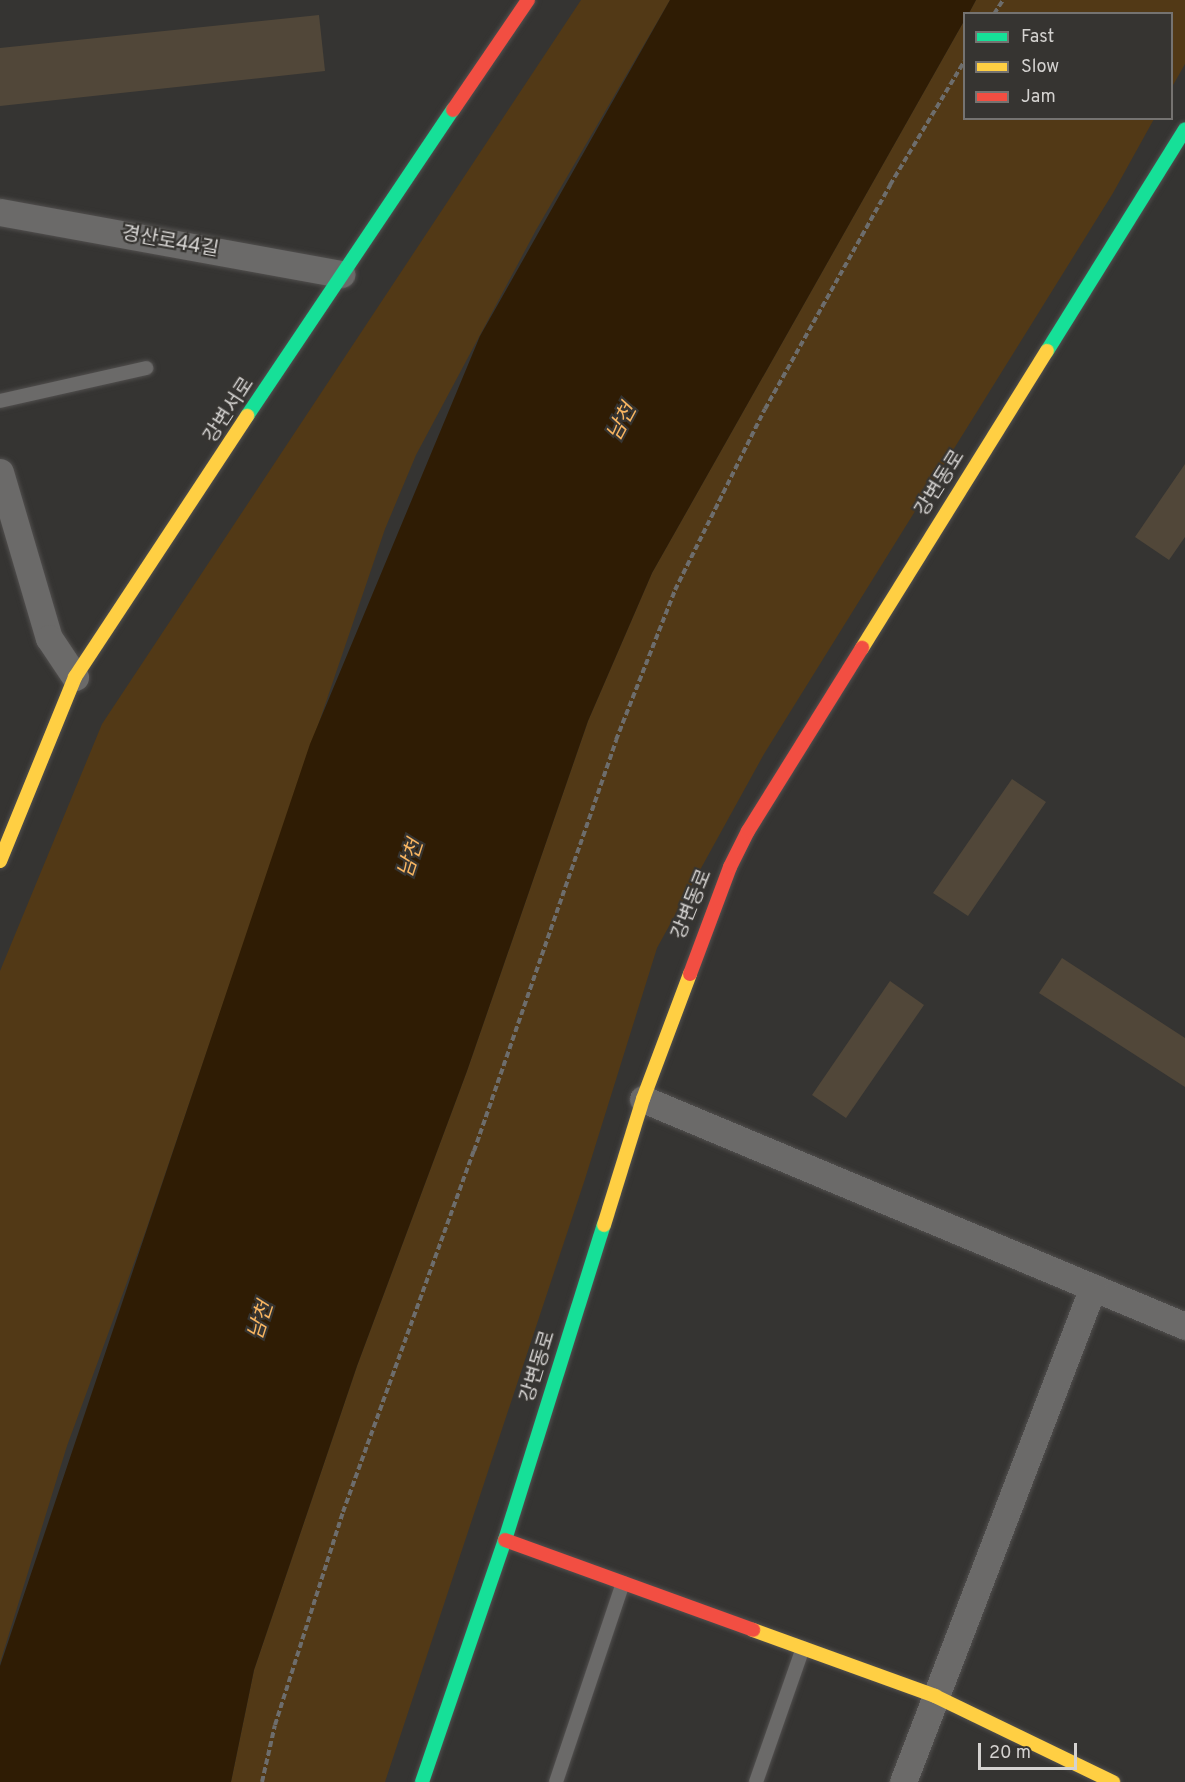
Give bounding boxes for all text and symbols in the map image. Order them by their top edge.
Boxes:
legend [963,12,1173,120]
text: Fast [1021,26,1054,49]
text: Slow [1021,56,1059,79]
text: Jam [1021,86,1056,109]
street label: 경산로44길 [119,223,221,263]
street label: 강변서로 [200,374,260,448]
water label: 남천 [603,400,643,446]
street label: 강변동로 [911,446,971,522]
water label: 남천 [394,837,430,881]
street label: 강변동로 [668,866,718,944]
water label: 남천 [244,1299,280,1343]
street label: 강변동로 [517,1328,561,1406]
scale bar [981,1731,1080,1769]
text: 20 m [989,1742,1031,1765]

